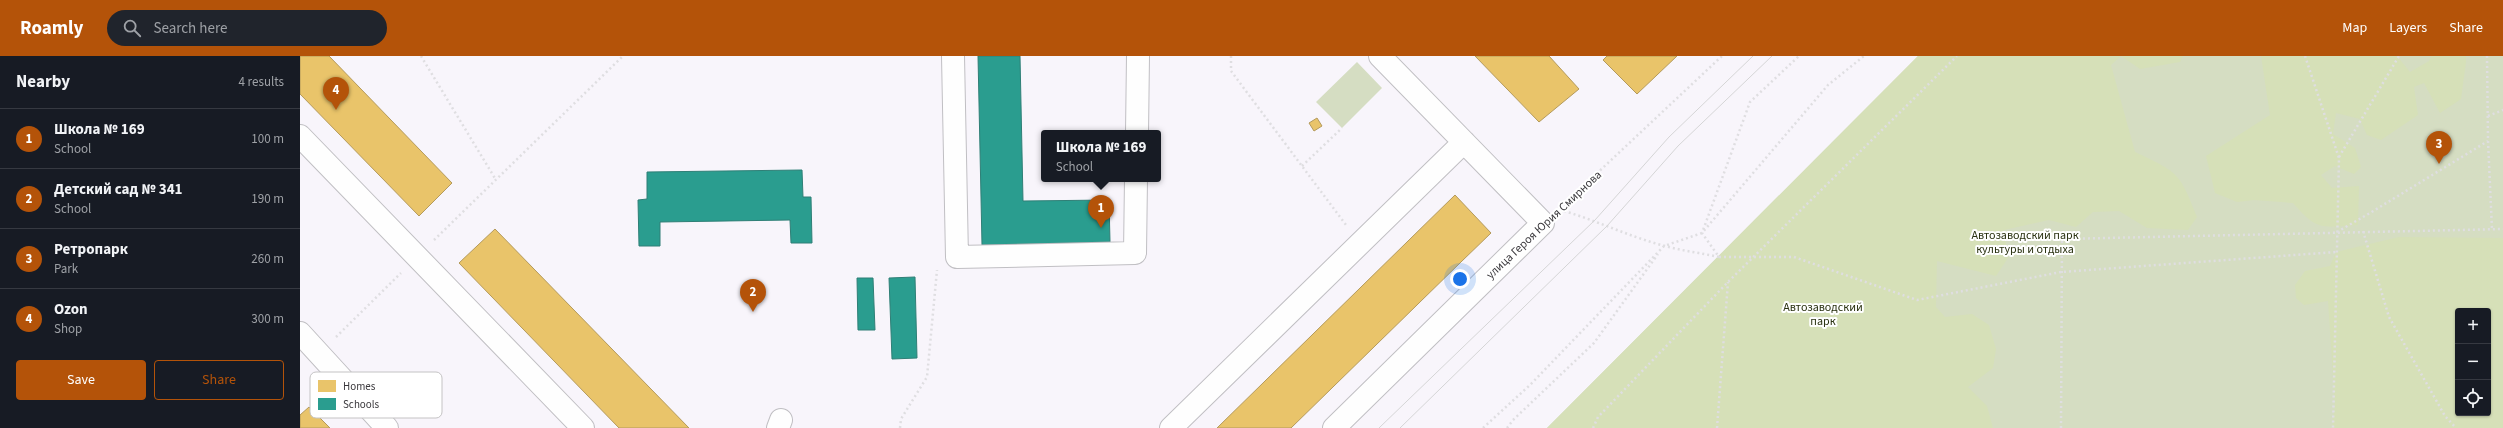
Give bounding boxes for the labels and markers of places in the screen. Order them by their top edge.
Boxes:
pin: 4 [323,77,349,110]
pin: 3 [2426,131,2452,164]
pin: 1 [1088,195,1114,228]
pin: 2 [740,279,766,312]

